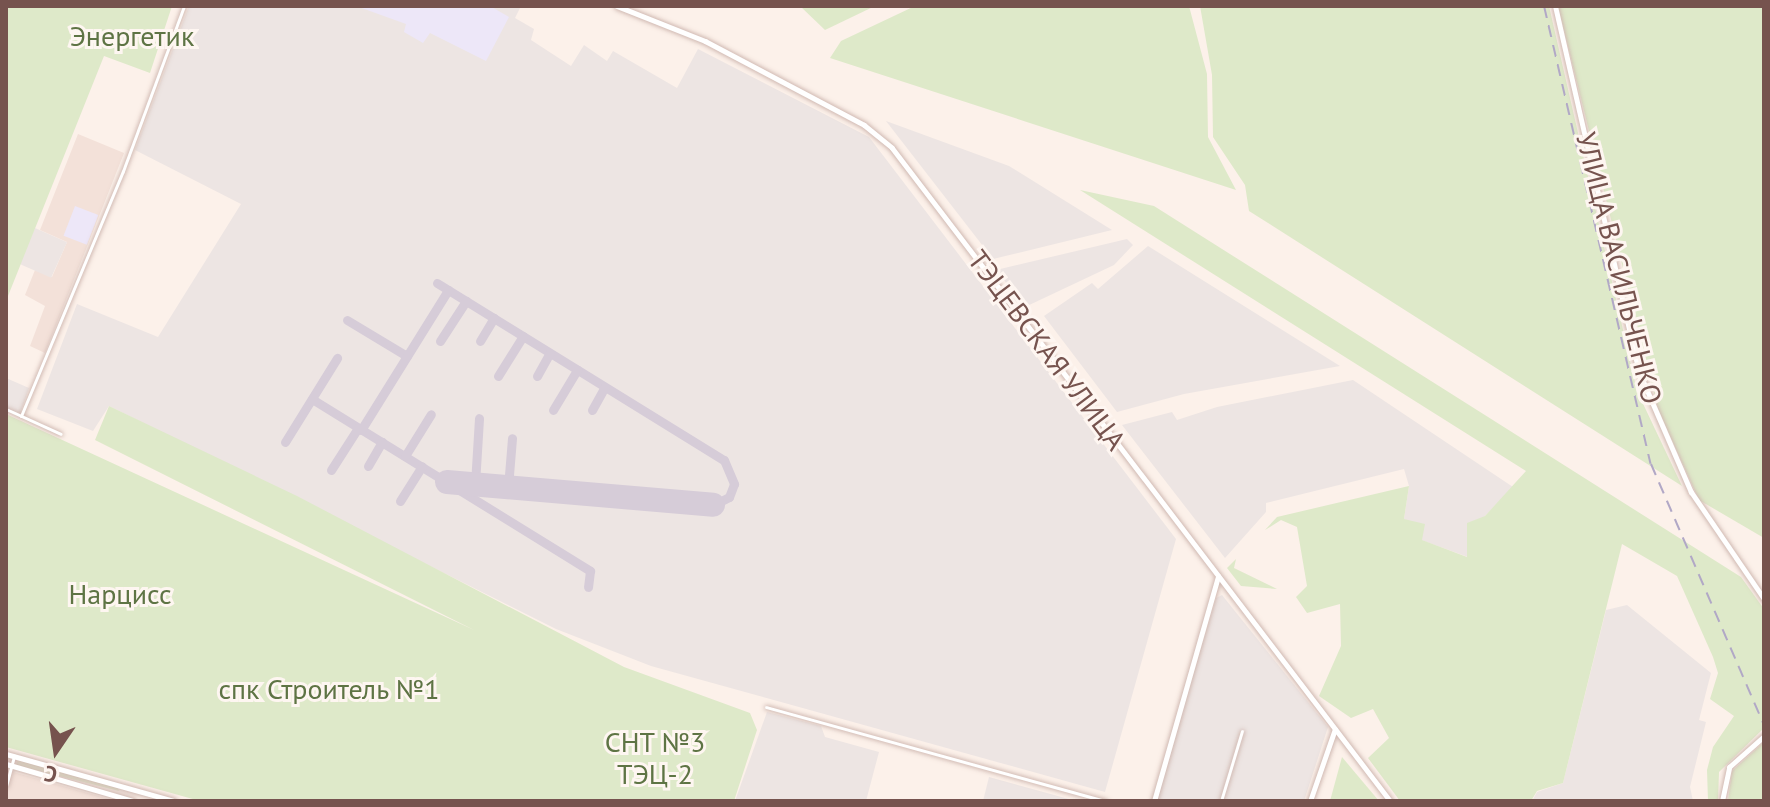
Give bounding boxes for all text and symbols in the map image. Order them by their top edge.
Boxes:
park label: Энергетик [70,19,194,53]
street label: УЛИЦА ВАСИЛЬЧЕНКО [1569,128,1669,408]
street label: ТЭЦЕВСКАЯ УЛИЦА [961,243,1133,457]
park label: Нарцисс [68,577,172,611]
park label: спк Строитель №1 [218,672,440,706]
north arrow [16,711,96,791]
park label: СНТ №3 ТЭЦ-2 [604,725,706,791]
text: С [41,759,60,789]

